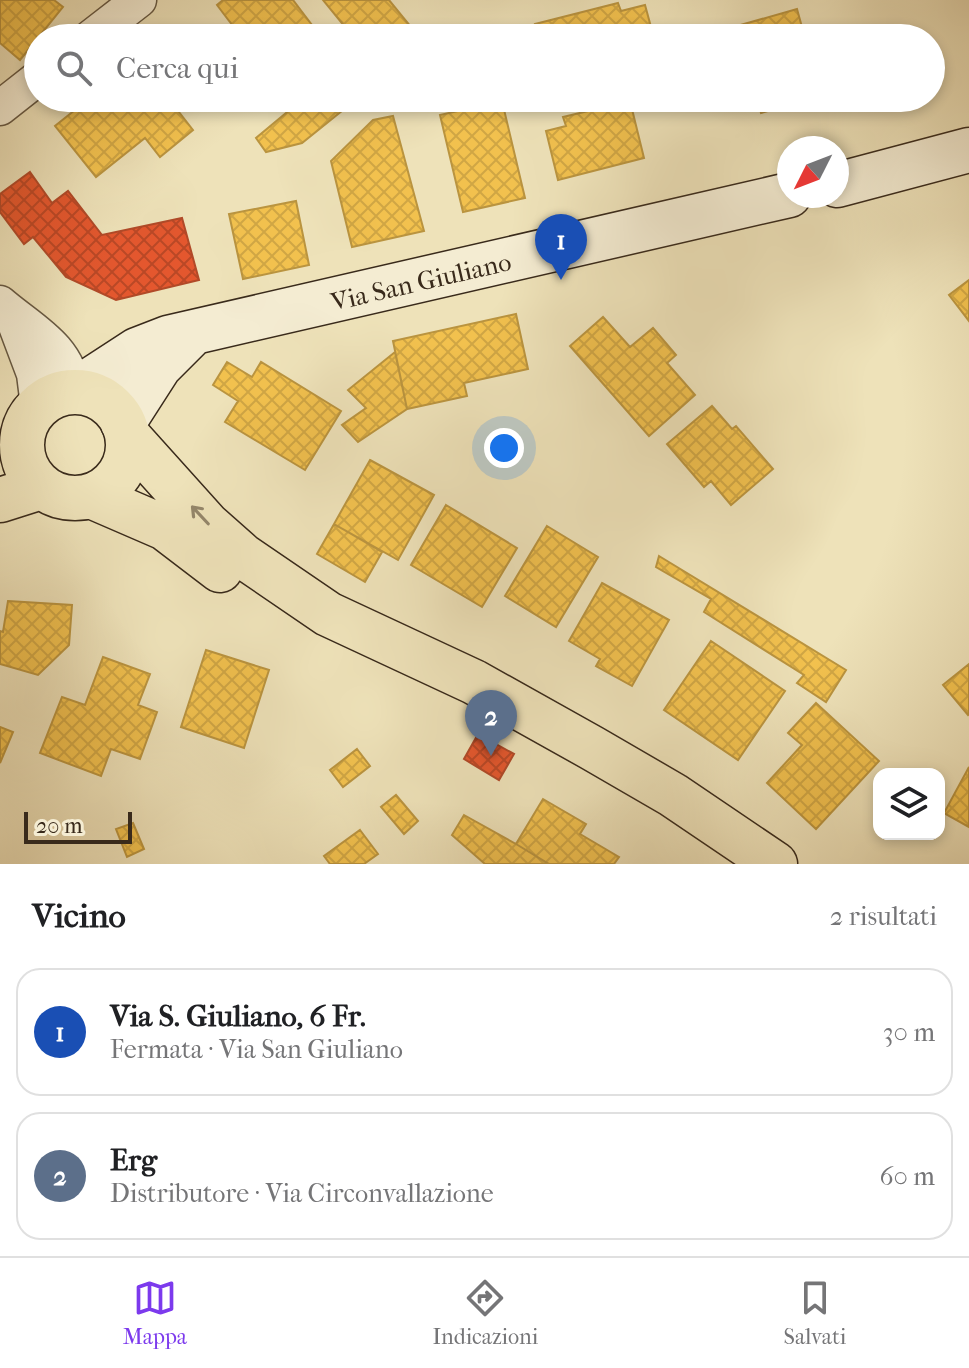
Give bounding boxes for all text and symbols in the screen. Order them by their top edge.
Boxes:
search box [24,24,945,112]
icon: search [52,46,96,90]
text: Cerca qui [116,51,239,86]
north arrow [777,136,849,208]
pin: 1 [535,214,587,280]
street label: Via San Giuliano [327,246,514,318]
your location [484,428,524,468]
one-way arrow [190,505,209,525]
pin: 2 [465,690,517,756]
map controls [873,768,945,840]
button: layers [873,768,945,840]
scale bar [24,808,132,844]
text: 20 m [36,813,82,839]
text: Vicino [32,896,126,936]
text: 2 risultati [830,901,937,932]
text: Via S. Giuliano, 6 Fr. [110,999,366,1034]
text: 1 [55,1017,65,1048]
text: 30 m [883,1017,935,1048]
text: Fermata · Via San Giuliano [110,1034,403,1065]
text: Erg [110,1143,157,1178]
text: 2 [53,1161,67,1192]
text: 60 m [879,1161,935,1192]
text: Distributore · Via Circonvallazione [110,1178,494,1209]
tab: Mappa [123,1276,187,1350]
tab: Indicazioni [432,1276,538,1350]
tab: Salvati [784,1276,846,1350]

